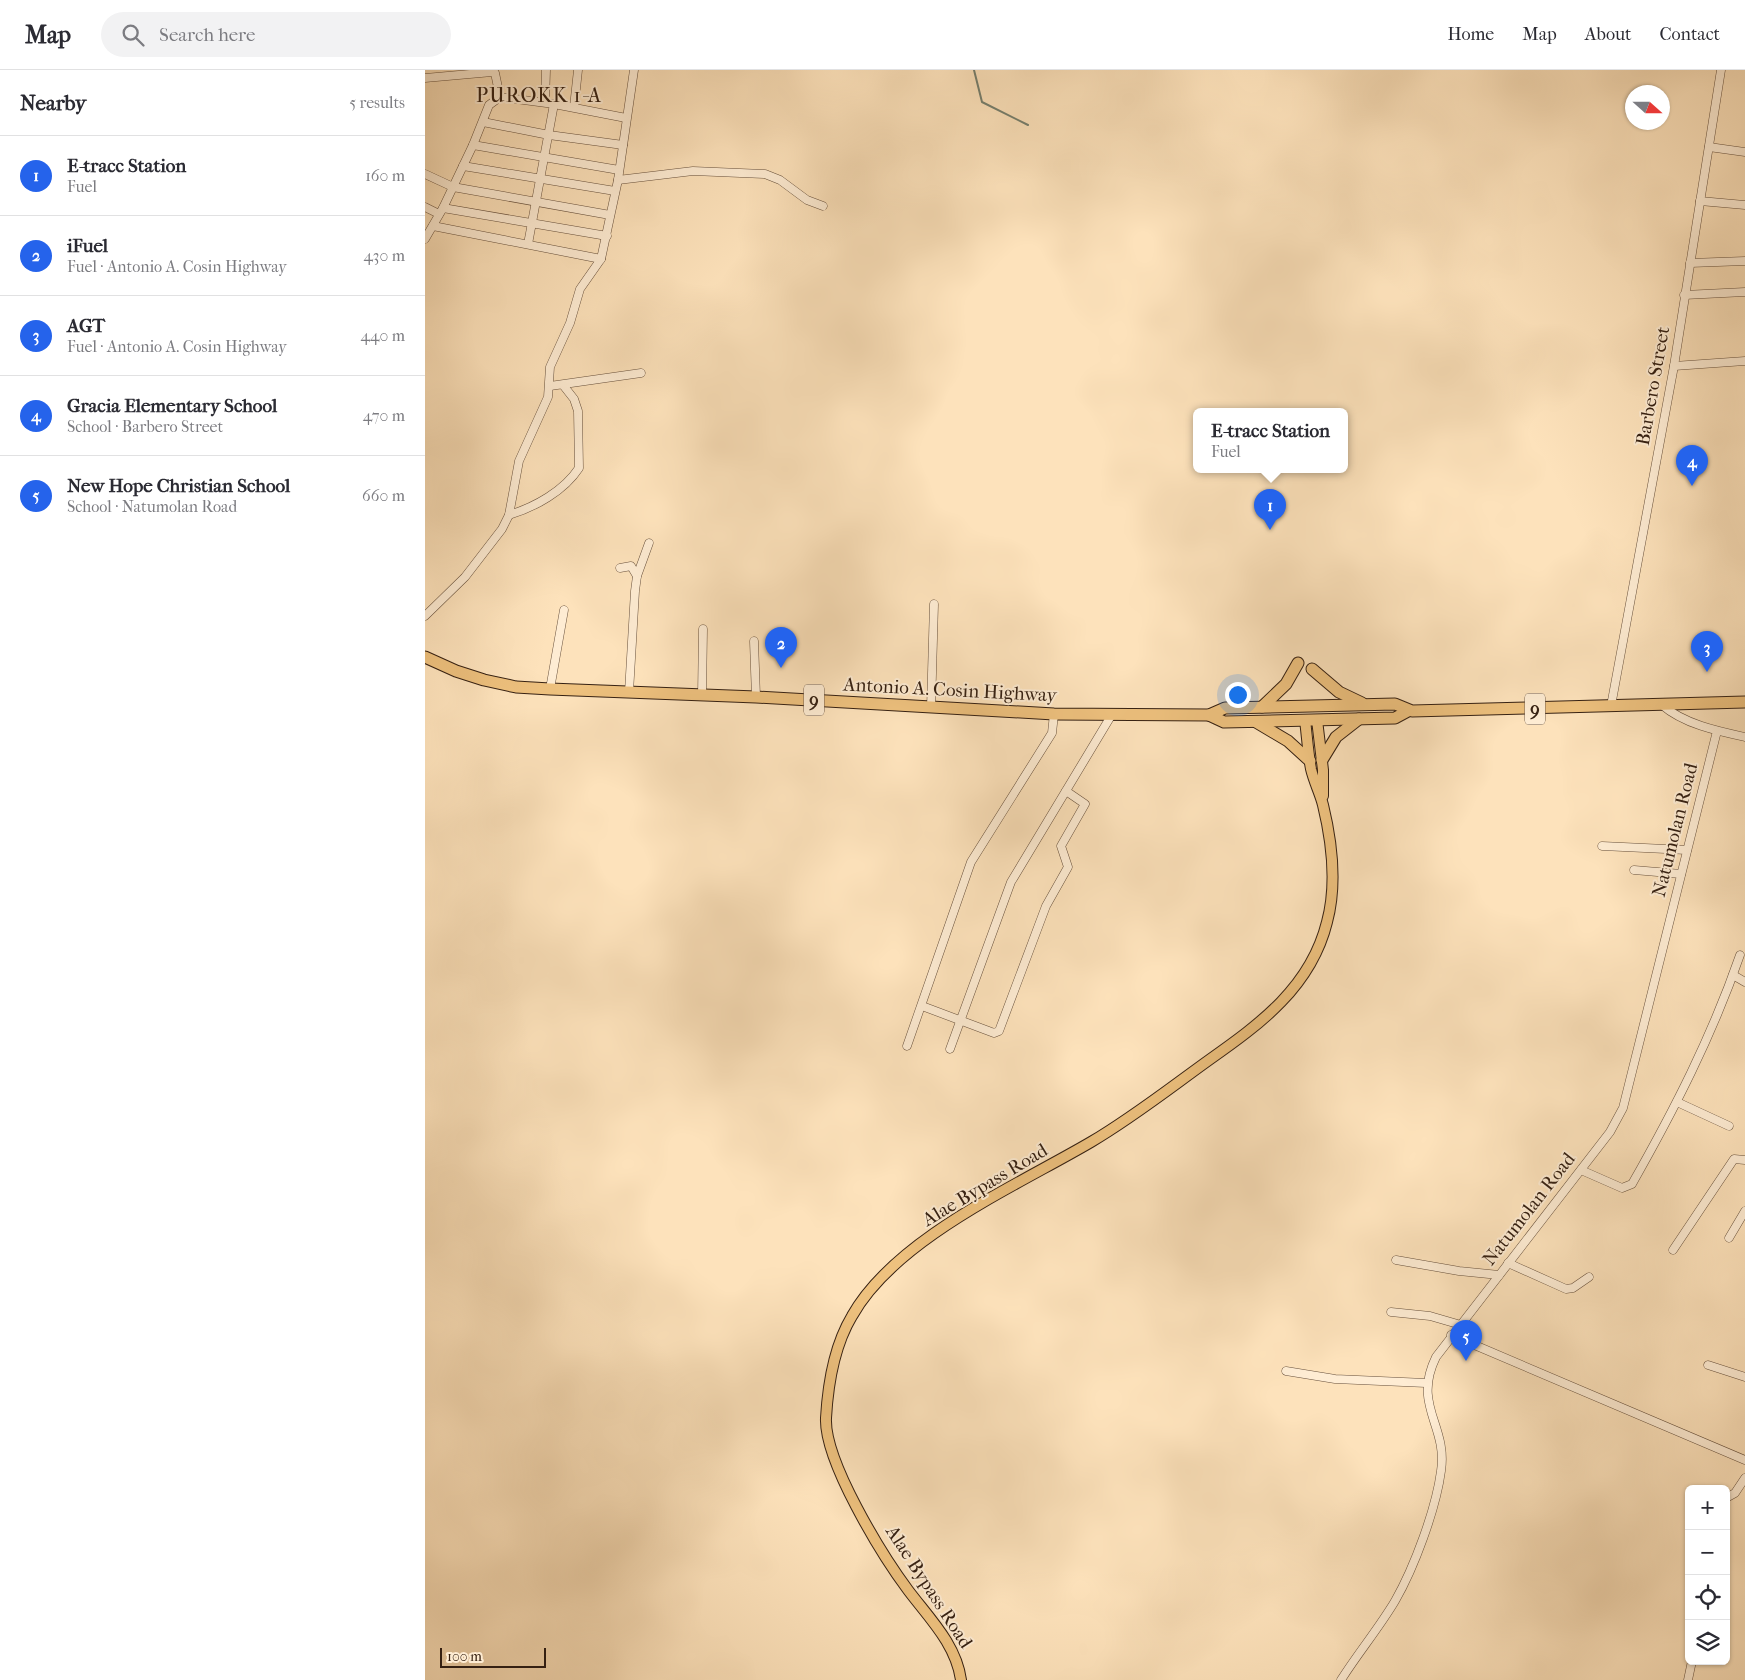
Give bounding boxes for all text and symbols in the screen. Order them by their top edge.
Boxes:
search box [101,12,451,57]
text: Map [25,21,71,49]
icon: search [119,21,147,49]
text: Search here [159,24,255,46]
text: Home [1447,24,1494,45]
text: Map [1522,24,1557,45]
text: About [1585,24,1631,45]
text: Contact [1659,24,1720,45]
district label: PUROKK 1-A [476,84,602,107]
north arrow [1625,85,1670,130]
text: Nearby [20,91,86,115]
text: 5 results [349,93,405,112]
text: E-tracc Station [67,155,186,177]
text: 1 [33,166,39,185]
text: 160 m [365,166,405,185]
text: Fuel [67,177,97,196]
text: iFuel [67,235,108,257]
text: 2 [32,246,40,265]
text: 430 m [363,246,405,265]
text: Fuel · Antonio A. Cosin Highway [67,257,287,276]
text: AGT [67,315,105,337]
street label: Barbero Street [1632,325,1674,447]
text: 3 [33,326,39,345]
text: 440 m [360,326,405,345]
text: Fuel · Antonio A. Cosin Highway [67,337,287,356]
text: Gracia Elementary School [67,395,277,417]
text: 4 [31,406,41,425]
text: 470 m [363,406,405,425]
popup [1193,408,1348,473]
text: School · Barbero Street [67,417,223,436]
text: E-tracc Station [1211,420,1330,442]
text: Fuel [1211,442,1241,461]
pin: 4 [1676,445,1708,486]
text: New Hope Christian School [67,475,290,497]
text: 5 [33,486,39,505]
text: 660 m [362,486,405,505]
pin: 1 [1254,489,1286,530]
text: School · Natumolan Road [67,497,237,516]
pin: 2 [765,627,797,668]
pin: 3 [1691,631,1723,672]
street label: Antonio A. Cosin Highway [842,673,1058,707]
your location [1225,682,1251,708]
road number: 9 [804,684,824,716]
road number: 9 [1525,694,1545,724]
street label: Natumolan Road [1648,760,1702,899]
street label: Alae Bypass Road [918,1139,1052,1231]
street label: Natumolan Road [1478,1148,1580,1270]
pin: 5 [1450,1320,1482,1361]
map controls [1685,1485,1730,1665]
button: + [1685,1485,1730,1530]
street label: Alae Bypass Road [881,1521,977,1653]
button: − [1685,1530,1730,1575]
button: locate [1685,1575,1730,1620]
button: layers [1685,1620,1730,1665]
scale bar [440,1645,546,1668]
text: 100 m [447,1648,482,1665]

